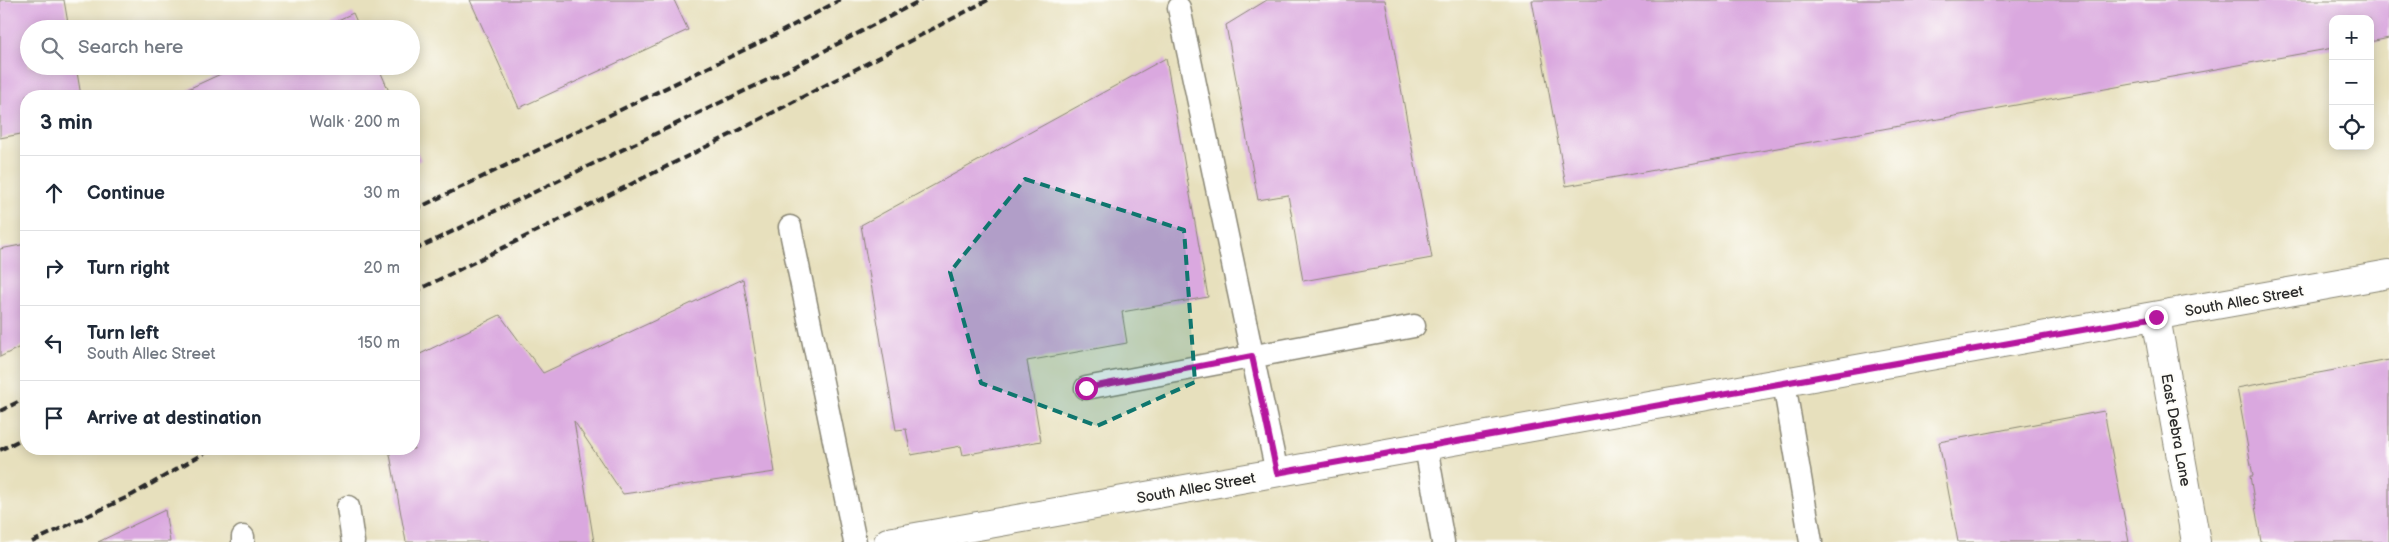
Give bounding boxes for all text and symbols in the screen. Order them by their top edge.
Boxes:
map controls [2329,15,2374,150]
button: + [2329,15,2374,60]
search box [20,20,420,75]
icon: search [38,34,66,62]
text: Search here [78,36,183,59]
button: − [2329,60,2374,105]
button: locate [2329,105,2374,150]
text: 3 min [40,110,93,135]
text: Walk · 200 m [310,113,400,132]
icon: ahead [40,179,68,207]
text: Continue [87,182,165,205]
text: 30 m [363,184,400,203]
icon: right [40,254,68,282]
text: Turn right [87,257,170,280]
text: 20 m [364,259,400,278]
street label: South Allec Street [2183,282,2305,321]
route end [2145,306,2168,329]
text: Turn left [87,322,159,345]
icon: left [40,329,68,357]
text: 150 m [358,334,400,353]
text: South Allec Street [87,345,215,364]
street label: East Debra Lane [2156,372,2195,488]
route start [1075,377,1098,400]
icon: arrive [40,404,68,432]
text: Arrive at destination [87,407,262,430]
street label: South Allec Street [1135,469,1257,508]

